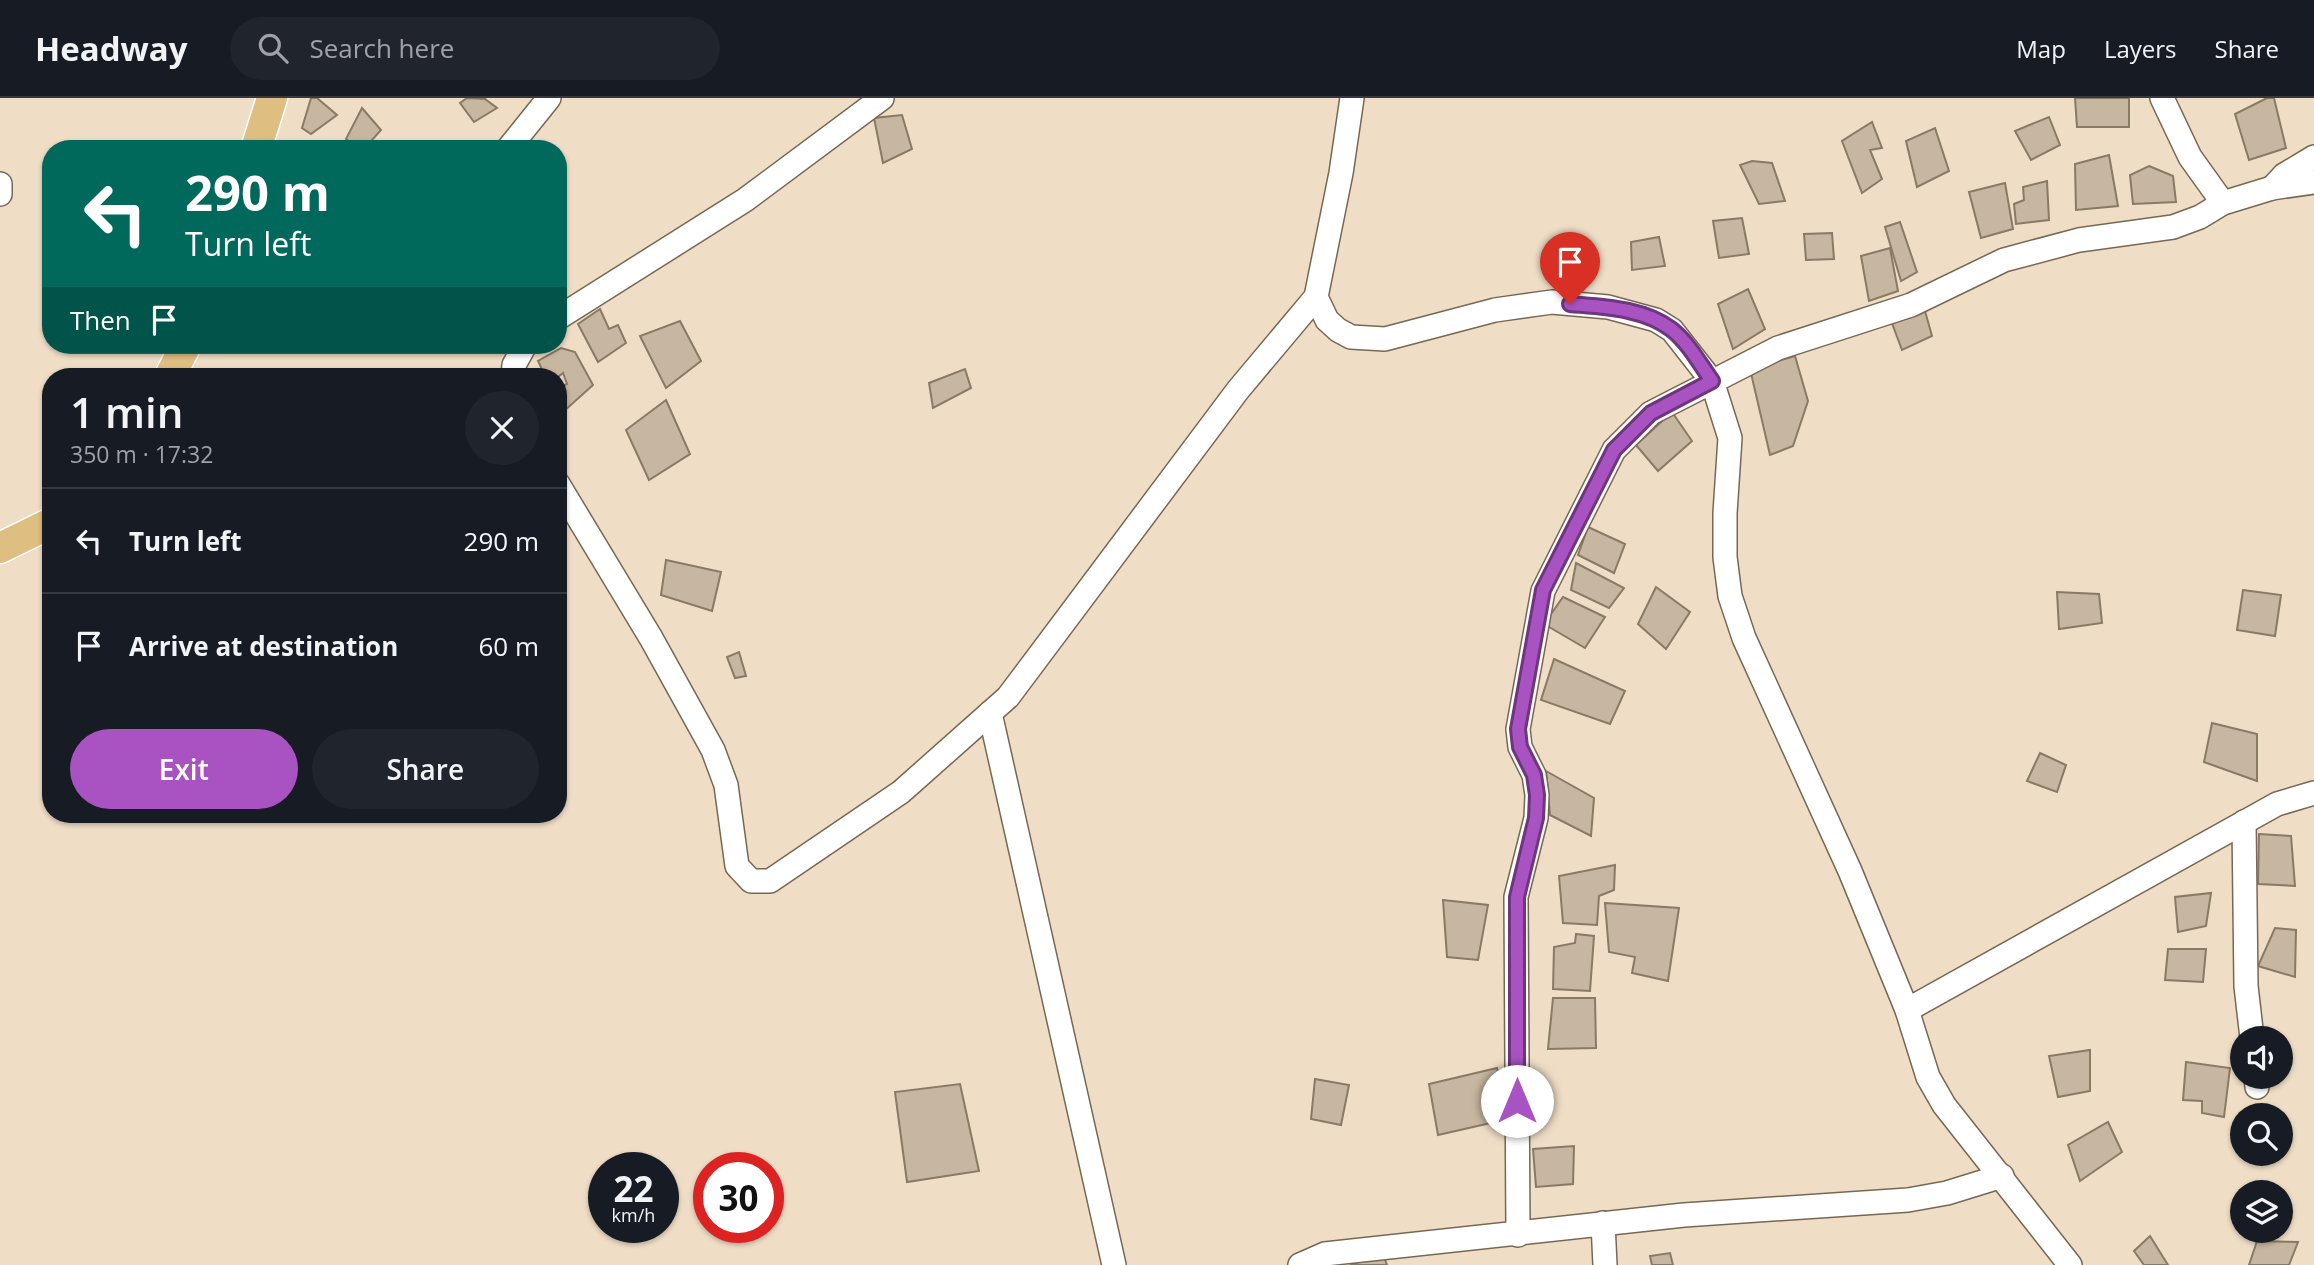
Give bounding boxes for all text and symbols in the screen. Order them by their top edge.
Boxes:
search box [230,17,720,80]
text: Headway [35,26,188,71]
icon: search [254,29,292,67]
text: Search here [310,30,454,66]
text: Map [2016,32,2066,65]
text: Layers [2104,32,2177,65]
text: Share [2215,32,2279,65]
text: 290 m [185,159,330,225]
icon: left [70,168,161,259]
text: Turn left [185,222,311,265]
pin [1540,232,1600,304]
icon: arrive [1551,243,1589,281]
icon: arrive [145,301,183,339]
text: Then [70,302,131,338]
text: 1 min [70,383,183,440]
button: close [465,391,539,465]
text: 350 m · 17:32 [70,438,213,470]
icon: left [70,522,108,560]
text: Turn left [129,523,241,559]
text: 290 m [464,523,539,559]
icon: arrive [70,627,108,665]
text: Arrive at destination [129,628,398,664]
text: 60 m [478,628,539,664]
button: Exit [70,729,298,809]
button: Share [312,729,539,809]
map controls [2230,1026,2293,1243]
button: sound [2230,1026,2293,1089]
position arrow [1480,1064,1554,1138]
button: search [2230,1103,2293,1166]
speed limit sign: 30 [693,1152,784,1243]
text: 22 [613,1165,654,1212]
button: layers [2230,1180,2293,1243]
text: km/h [612,1203,655,1227]

